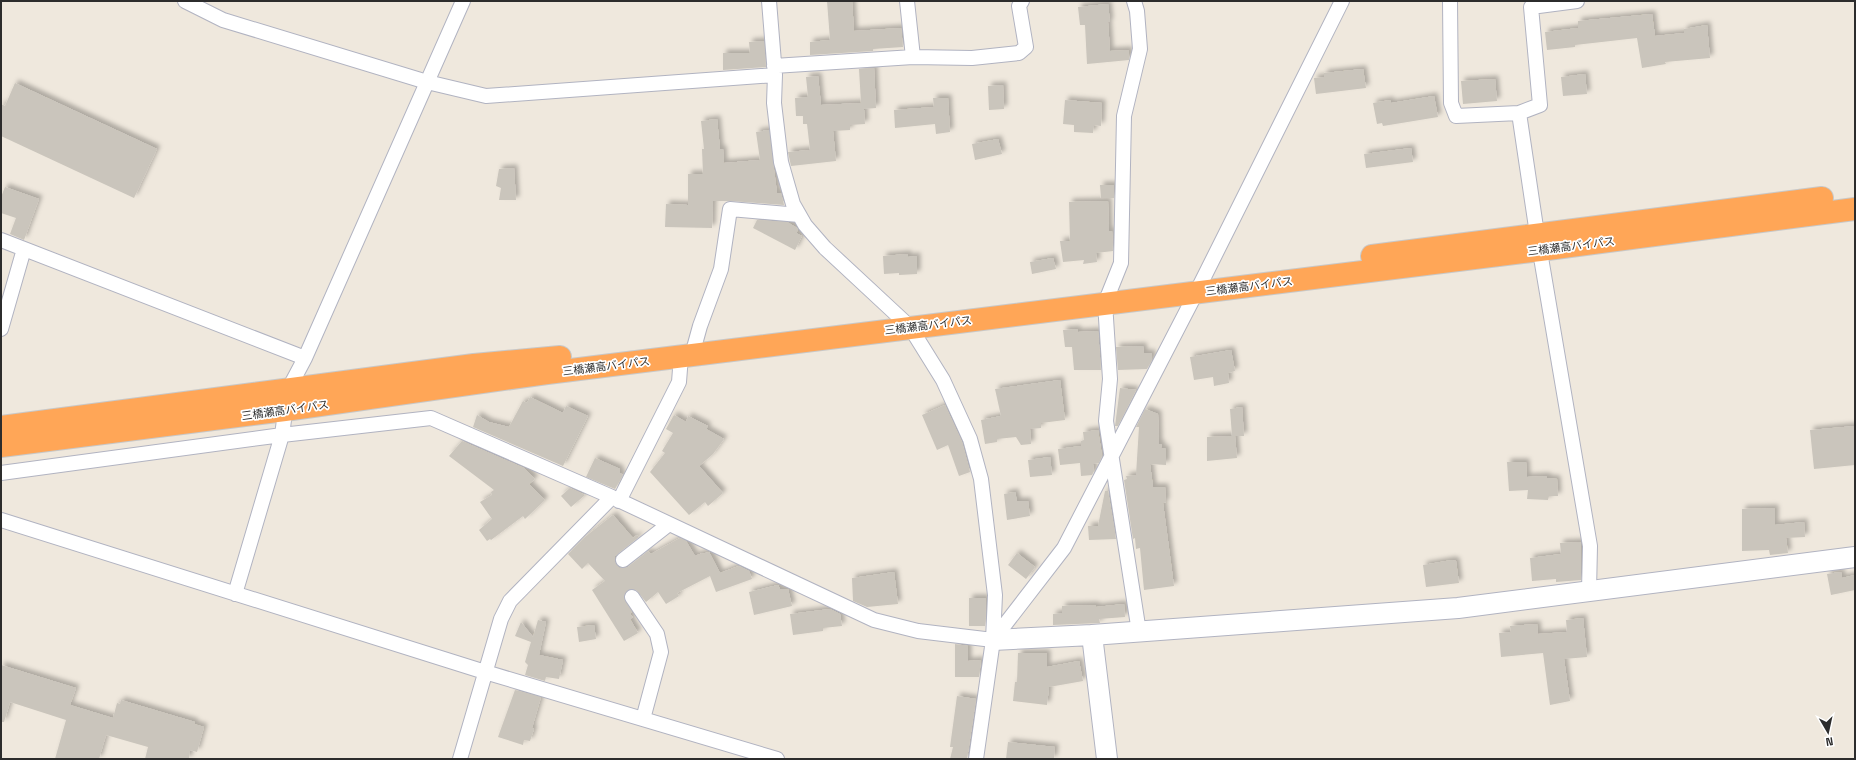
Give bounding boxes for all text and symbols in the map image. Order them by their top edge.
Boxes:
street label: 三橋瀬高バイパス [1527,234,1615,258]
street label: 三橋瀬高バイパス [1205,274,1293,298]
street label: 三橋瀬高バイパス [884,313,972,337]
street label: 三橋瀬高バイパス [562,354,650,378]
street label: 三橋瀬高バイパス [241,397,329,423]
north arrow [1808,712,1848,752]
text: N [1825,734,1834,749]

